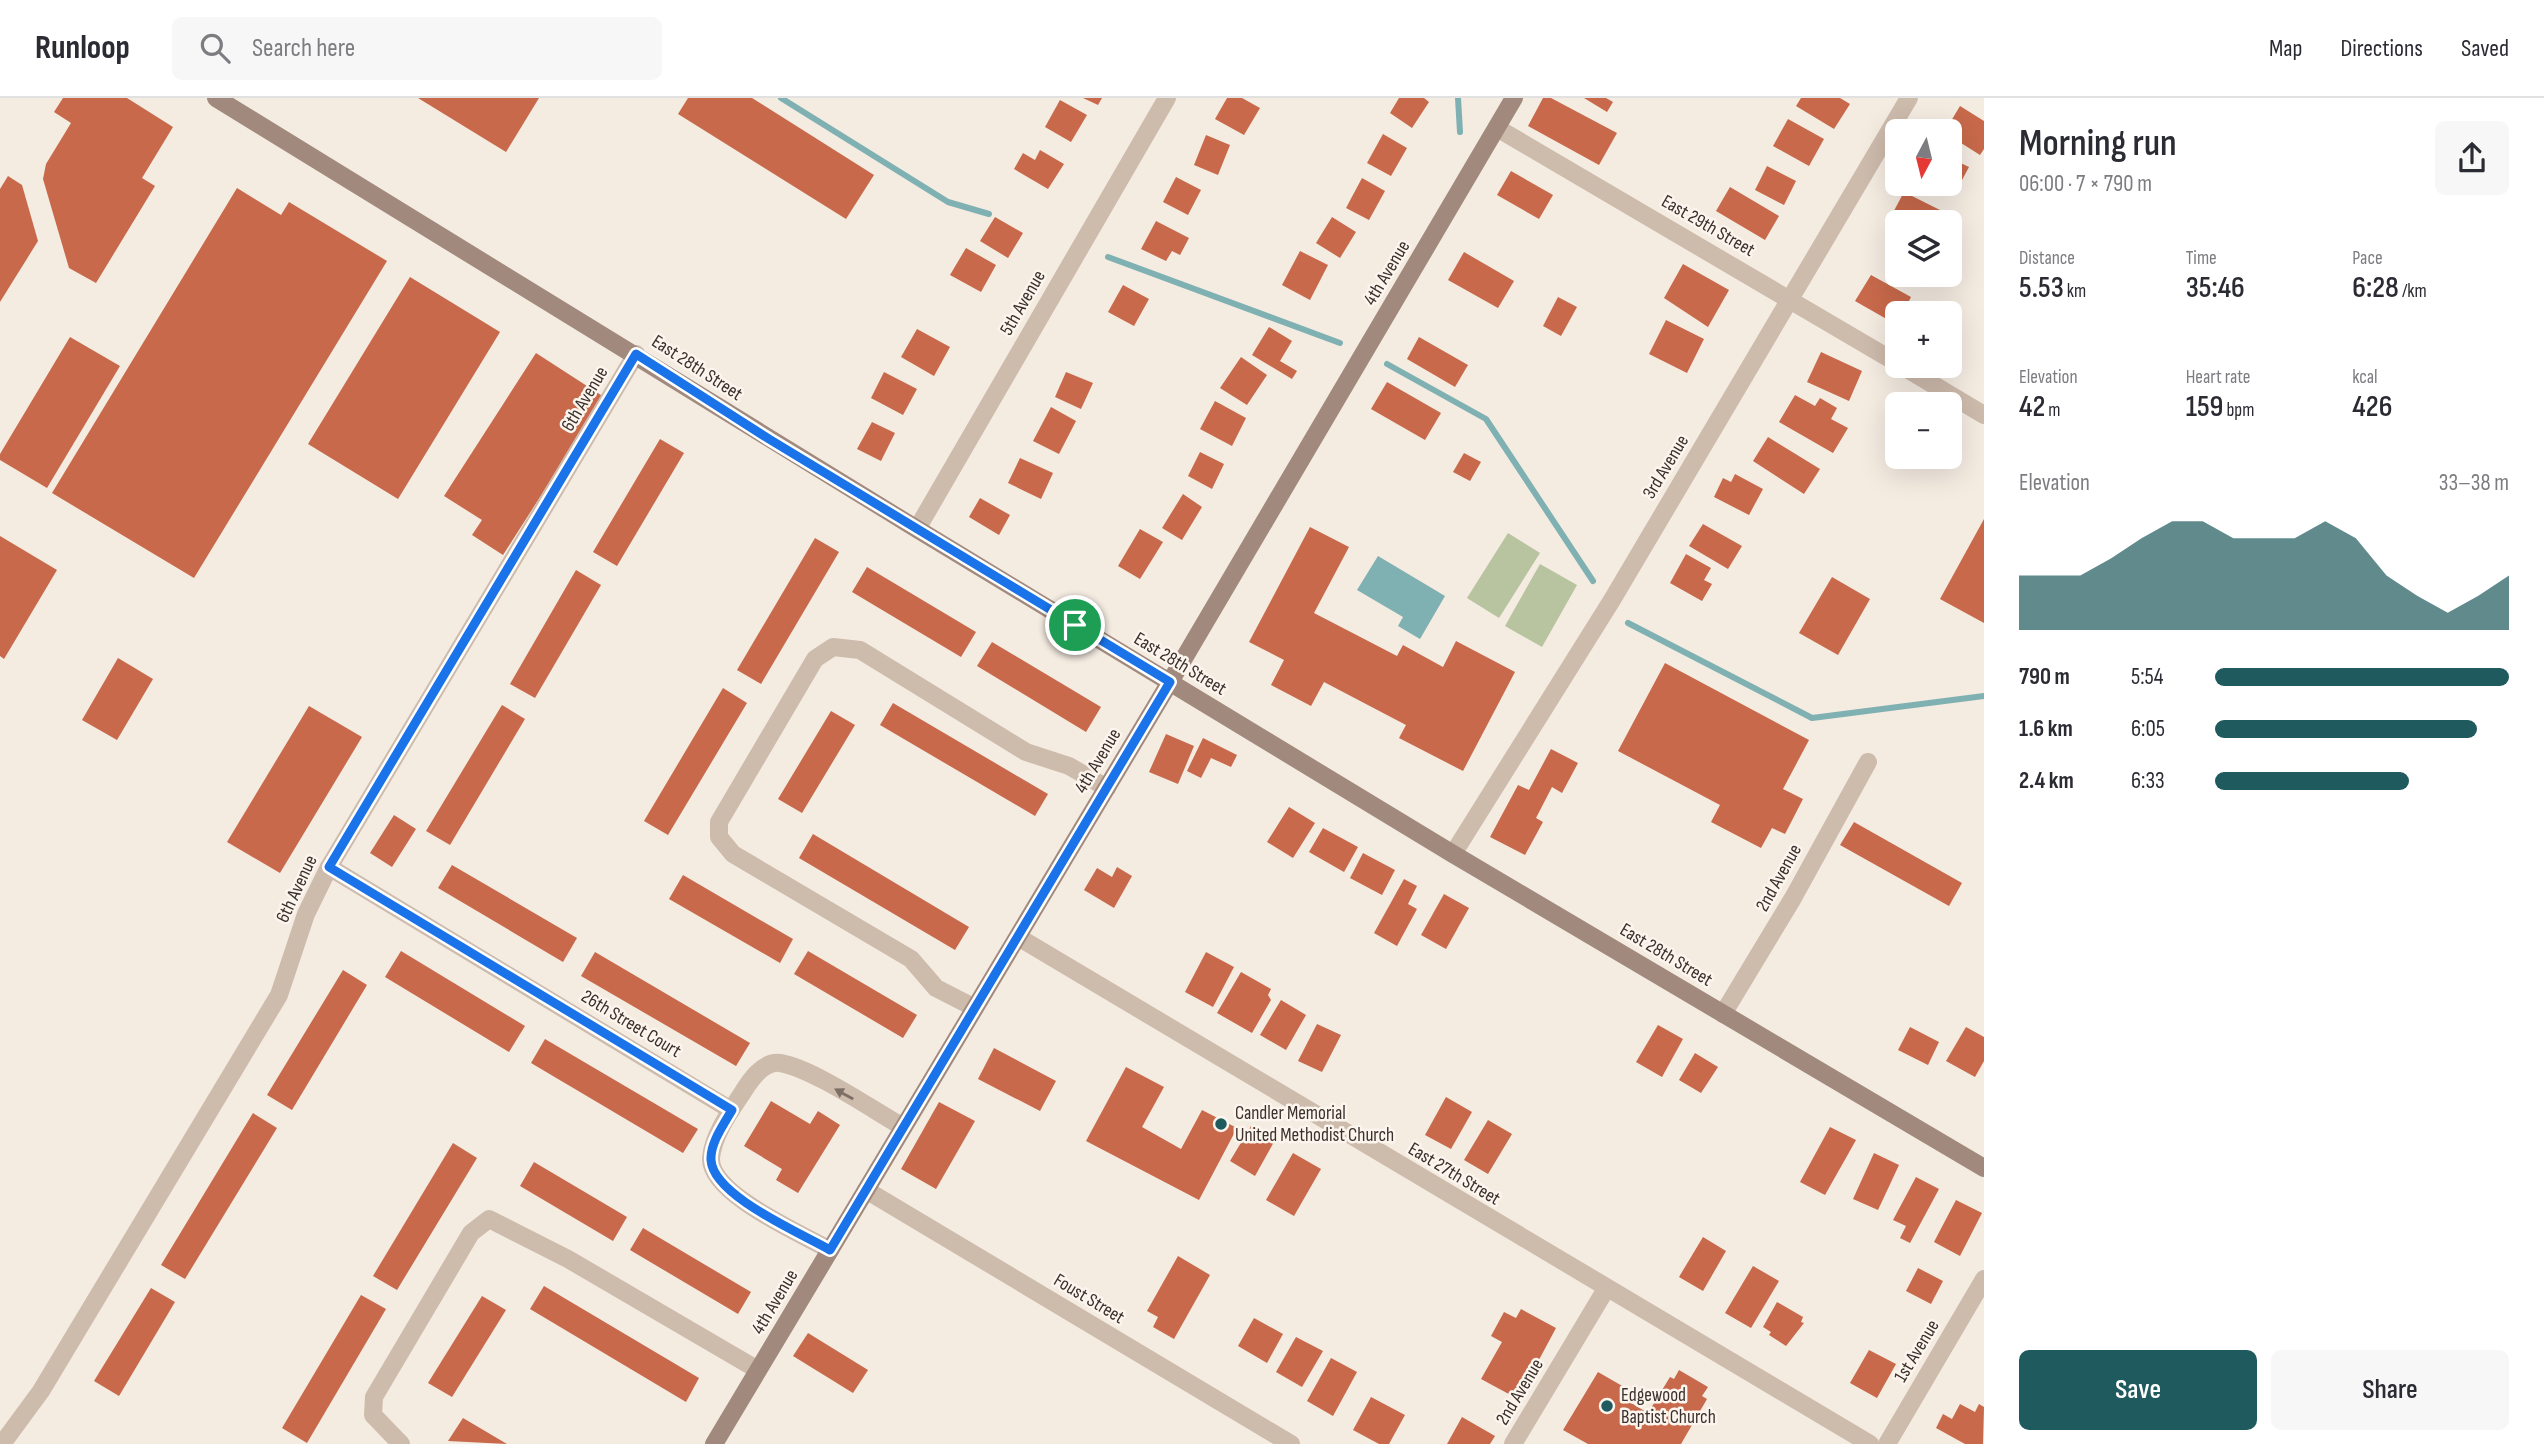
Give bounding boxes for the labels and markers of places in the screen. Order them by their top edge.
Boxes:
pin [1045,595,1105,655]
place label: Candler Memorial United Methodist Church [1235,1102,1394,1147]
marker: Candler Memorial United Methodist Church [1213,1116,1229,1132]
place label: Edgewood Baptist Church [1621,1384,1716,1429]
marker: Edgewood Baptist Church [1599,1398,1615,1414]

